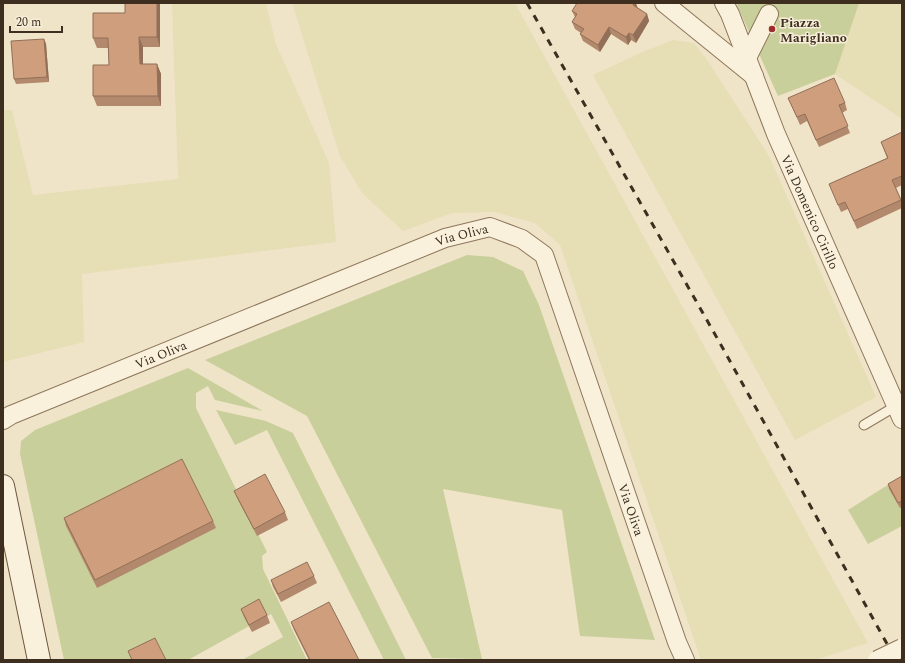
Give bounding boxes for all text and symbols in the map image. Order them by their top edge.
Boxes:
scale bar [10,8,62,34]
text: 20 m [16,13,41,32]
place label: Piazza Marigliano [780,13,847,48]
marker: Piazza Marigliano [767,24,777,34]
street label: Via Domenico Cirillo [775,152,844,273]
street label: Via Oliva [432,219,491,252]
street label: Via Oliva [132,335,191,374]
street label: Via Oliva [612,481,649,539]

